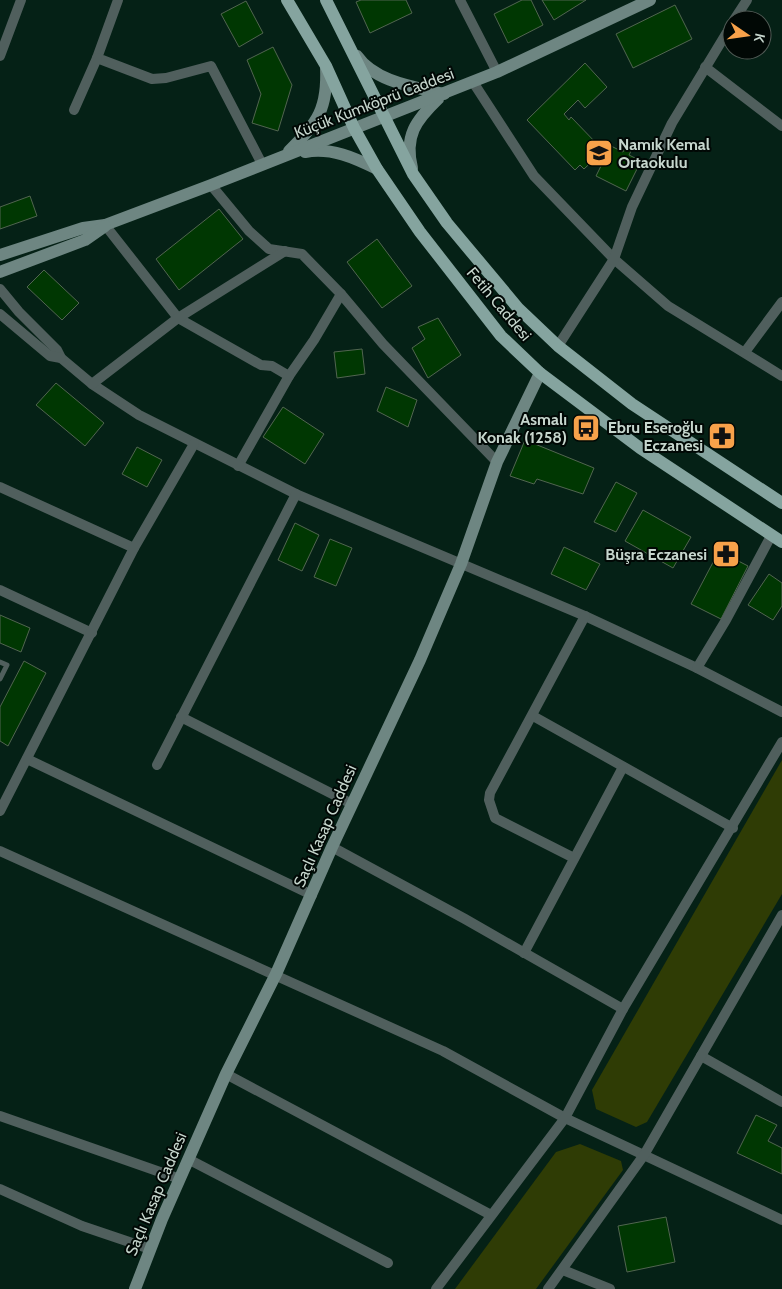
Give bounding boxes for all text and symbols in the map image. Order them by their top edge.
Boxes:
north arrow [722,10,772,60]
text: K [750,32,769,44]
street label: Küçük Kumköprü Caddesi [291,64,457,142]
place label: Namık Kemal Ortaokulu [618,135,710,172]
school or university icon: Namık Kemal Ortaokulu [584,138,614,168]
street label: Fetih Caddesi [463,263,535,345]
place label: Asmalı Konak (1258) [478,410,567,447]
bus stop icon: Asmalı Konak (1258) [571,413,601,443]
place label: Ebru Eseroğlu Eczanesi [608,418,703,455]
pharmacy icon: Ebru Eseroğlu Eczanesi [707,421,737,451]
pharmacy icon: Büşra Eczanesi [711,539,741,569]
place label: Büşra Eczanesi [605,545,707,564]
street label: Saçlı Kasap Caddesi [289,762,361,890]
street label: Saçlı Kasap Caddesi [121,1129,191,1259]

